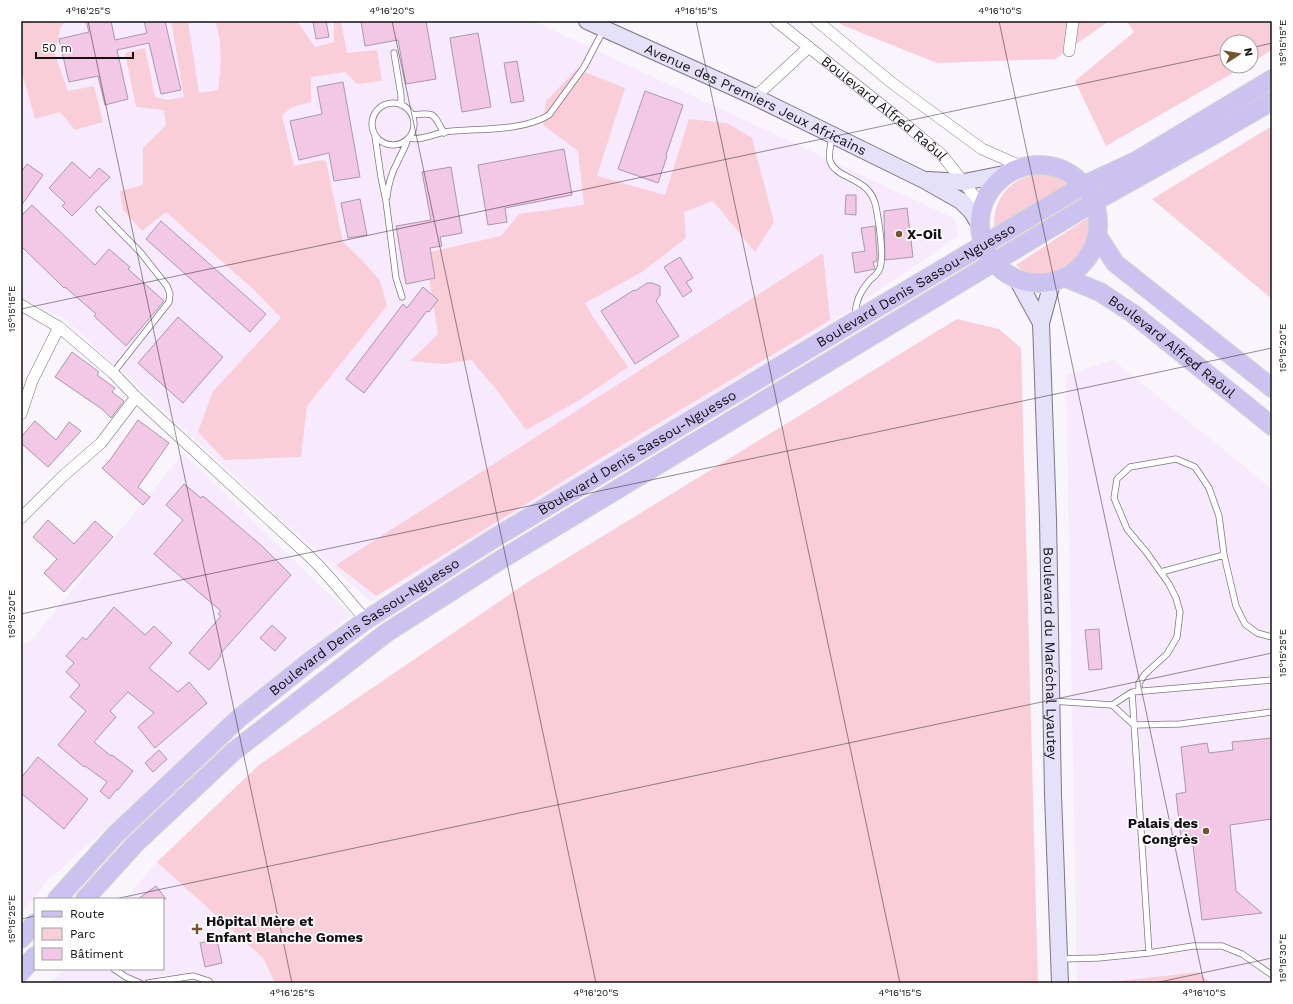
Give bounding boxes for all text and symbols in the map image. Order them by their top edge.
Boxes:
text: 4°16'25"S [65,5,111,16]
text: 4°16'20"S [369,5,415,16]
text: 4°16'15"S [674,5,718,16]
text: 4°16'10"S [978,5,1022,16]
text: 15°15'15"E [1277,20,1288,66]
scale bar [36,34,133,60]
north arrow [1219,34,1259,74]
street label: Avenue des Premiers Jeux Africains [642,40,869,159]
text: 50 m [42,41,72,55]
text: N [1241,47,1255,57]
street label: Boulevard Alfred Raôul [818,53,951,164]
street label: Boulevard Denis Sassou-Nguesso [813,220,1018,350]
place label: X-Oil [907,226,942,242]
marker: X-Oil [894,229,904,239]
text: 15°15'15"E [6,286,17,332]
street label: Boulevard Alfred Raôul [1106,292,1239,402]
text: 15°15'20"E [1277,324,1288,372]
street label: Boulevard Denis Sassou-Nguesso [535,386,739,518]
street label: Boulevard du Maréchal Lyautey [1041,547,1060,761]
street label: Boulevard Denis Sassou-Nguesso [266,555,462,699]
text: 15°15'20"E [6,590,17,638]
text: 15°15'25"E [1277,629,1288,677]
place label: Palais des Congrès [1128,815,1199,847]
marker: Palais des Congrès [1201,826,1211,836]
text: 15°15'25"E [6,895,17,943]
legend [34,898,164,970]
text: Route [70,907,104,921]
place label: Hôpital Mère et Enfant Blanche Gomes [206,913,364,945]
marker: Hôpital Mère et Enfant Blanche Gomes [191,923,203,935]
text: Parc [70,927,96,941]
text: 15°15'30"E [1277,934,1288,982]
text: Bâtiment [70,947,123,961]
text: 4°16'25"S [269,987,315,998]
text: 4°16'20"S [573,987,619,998]
text: 4°16'15"S [878,987,922,998]
text: 4°16'10"S [1182,987,1226,998]

